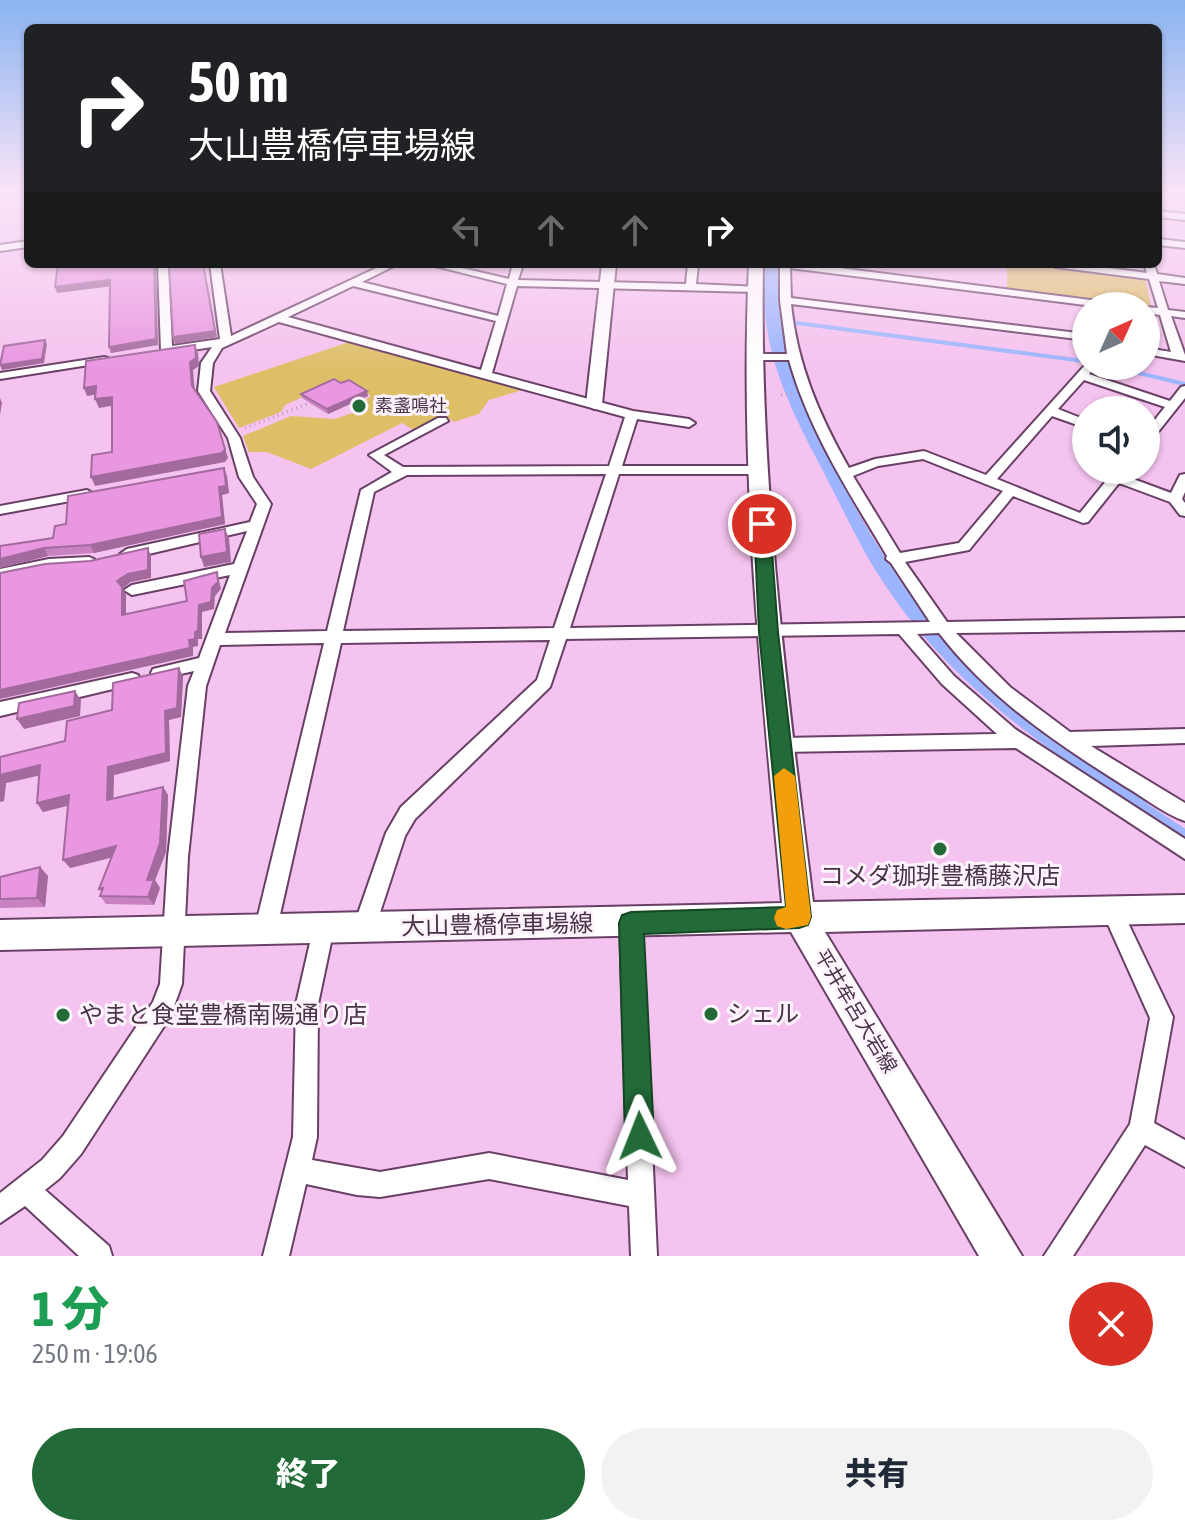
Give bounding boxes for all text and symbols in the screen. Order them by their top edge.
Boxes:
text: 50 m [188,50,289,114]
icon: right [56,56,160,160]
text: 大山豊橋停車場線 [188,124,476,166]
icon: left [445,208,489,252]
icon: ahead [529,208,573,252]
icon: ahead [613,208,657,252]
icon: right [697,208,741,252]
north arrow [1072,292,1160,380]
map controls [1072,292,1160,484]
place label: 素盞鳴社 [375,395,447,416]
button: sound [1072,396,1160,484]
marker: 素盞鳴社 [350,397,368,415]
pin [728,490,796,558]
icon: arrive [740,502,784,546]
marker: コメダ珈琲豊橋藤沢店 [931,840,949,858]
place label: コメダ珈琲豊橋藤沢店 [820,862,1060,889]
street label: 大山豊橋停車場線 [401,909,593,940]
street label: 平井牟呂大岩線 [811,945,902,1077]
place label: シェル [727,1000,799,1027]
place label: やまと食堂豊橋南陽通り店 [79,1001,367,1028]
marker: シェル [702,1005,720,1023]
marker: やまと食堂豊橋南陽通り店 [54,1006,72,1024]
position arrow [598,1094,682,1178]
text: 1 分 [32,1281,109,1336]
button: close [1069,1282,1153,1366]
text: 250 m · 19:06 [32,1339,158,1369]
button: 終了 [32,1428,585,1520]
button: 共有 [601,1428,1153,1520]

